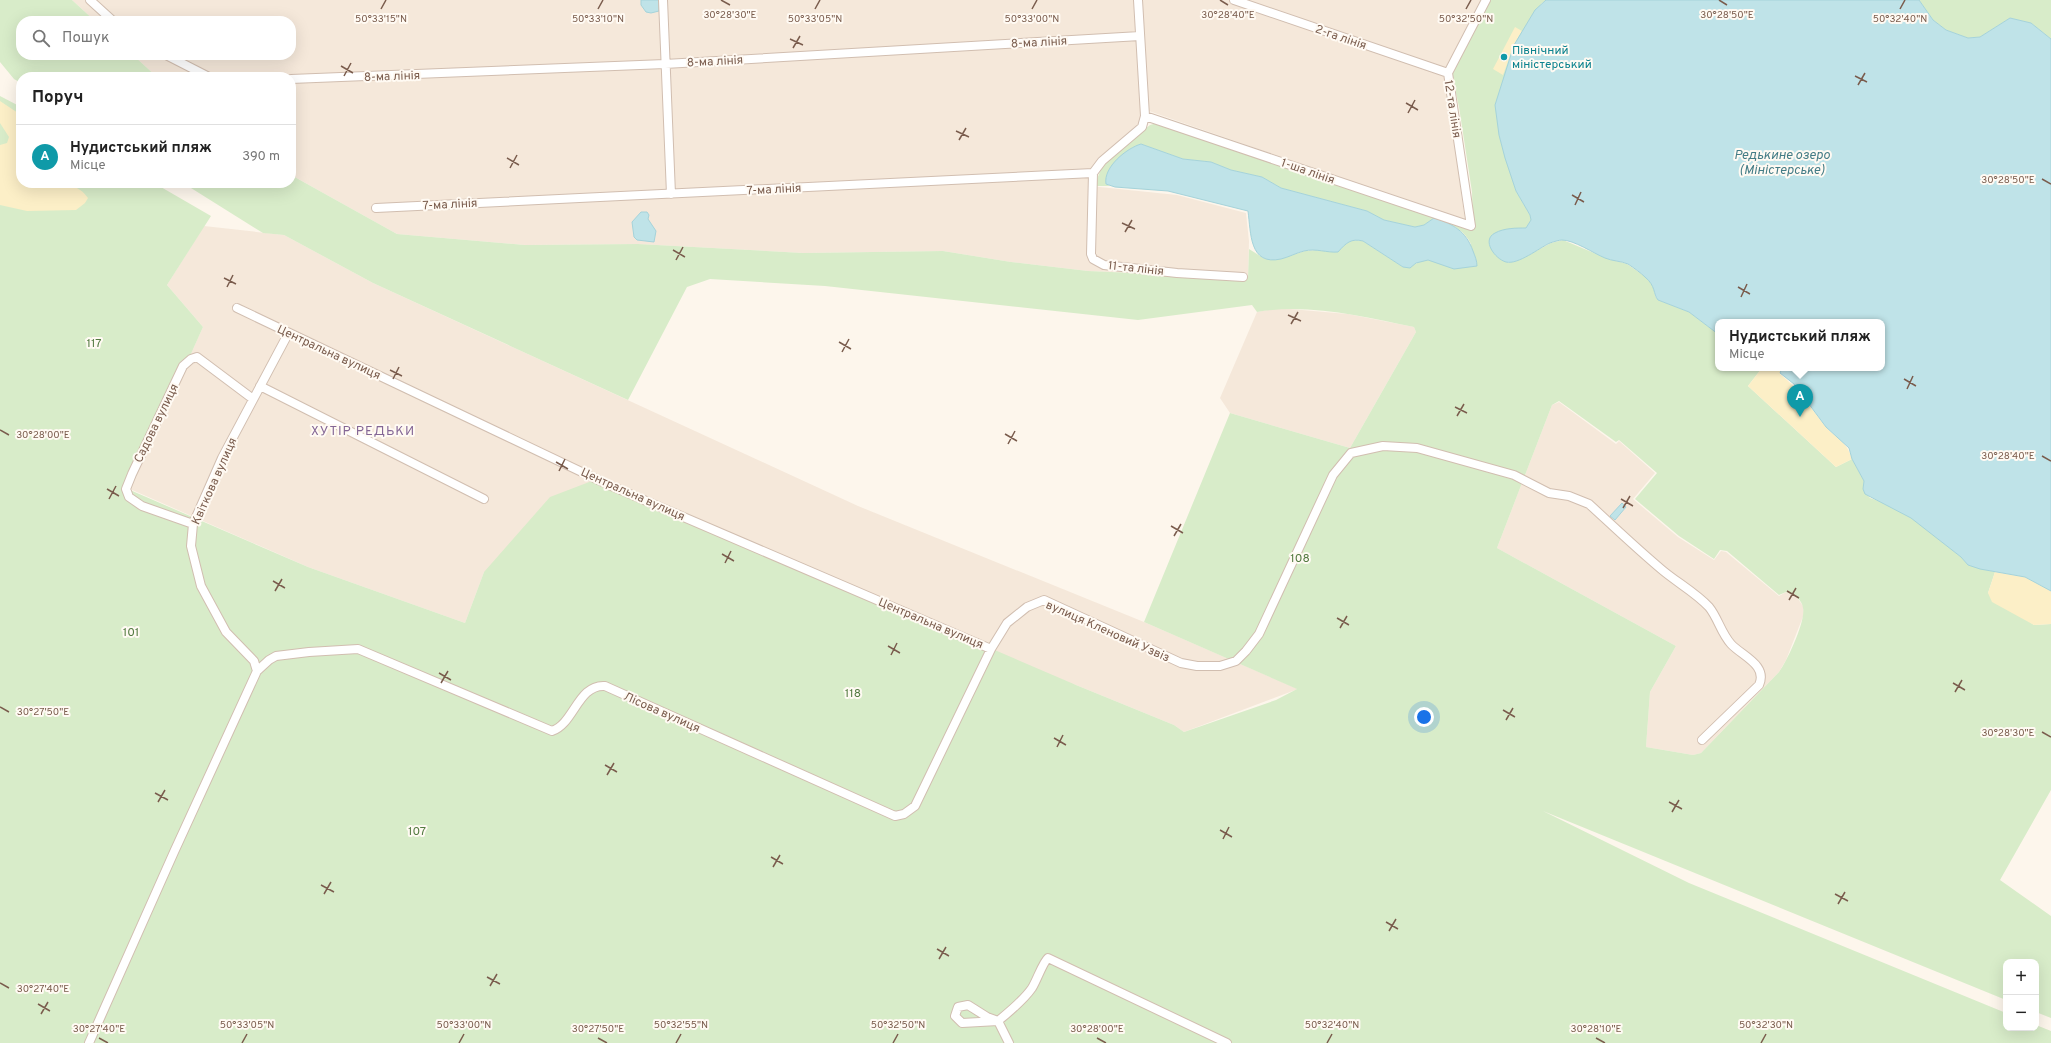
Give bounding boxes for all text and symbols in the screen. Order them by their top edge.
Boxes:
text: 30°28'30"E [703,9,757,22]
text: 30°28'40"E [1201,9,1255,22]
text: 30°28'50"E [1700,9,1754,22]
text: 50°33'15"N [355,13,407,26]
text: 50°33'10"N [572,13,624,26]
text: 50°33'05"N [788,13,842,26]
text: 50°33'00"N [1005,13,1059,26]
text: 50°32'50"N [1439,13,1493,26]
text: 50°32'40"N [1873,13,1927,26]
search box [16,16,296,60]
street label: 2-га лінія [1313,22,1369,54]
icon: search [30,27,52,49]
text: Пошук [62,29,110,48]
street label: 8-ма лінія [1010,34,1068,52]
place label: Північний міністерський [1512,43,1592,73]
marker: Північний міністерський [1499,52,1509,62]
street label: 8-ма лінія [686,53,744,71]
street label: 8-ма лінія [364,68,421,86]
street label: 12-та лінія [1440,79,1464,139]
text: Поруч [32,87,84,109]
text: Нудистський пляж [70,139,212,158]
water label: Редькине озеро (Міністерське) [1734,148,1830,179]
text: A [40,149,50,165]
text: 390 m [242,149,280,165]
street label: 1-ша лінія [1279,155,1337,189]
text: Місце [70,158,105,174]
text: 30°28'50"E [1981,174,2035,187]
street label: 7-ма лінія [746,181,802,199]
street label: 7-ма лінія [422,196,478,214]
street label: 11-та лінія [1107,258,1165,280]
popup [1715,319,1885,371]
street label: Центральна вулиця [274,322,383,384]
text: Нудистський пляж [1729,328,1871,347]
park label: 117 [86,336,102,352]
text: Місце [1729,347,1764,363]
street label: Садова вулиця [131,381,183,466]
pin: A [1787,384,1813,417]
district label: ХУТІР РЕДЬКИ [311,424,415,440]
text: 30°28'00"E [16,429,70,442]
street label: Квіткова вулиця [189,435,241,528]
text: 30°28'40"E [1981,450,2035,463]
street label: Центральна вулиця [578,465,687,525]
park label: 108 [1290,551,1310,567]
street label: Центральна вулиця [876,595,986,653]
street label: вулиця Кленовий Узвіз [1043,597,1172,666]
park label: 101 [123,625,139,641]
park label: 118 [845,686,861,702]
street label: Лісова вулиця [621,689,702,737]
text: 30°27'50"E [17,706,69,719]
your location [1414,707,1434,727]
text: 30°28'30"E [1981,727,2035,740]
park label: 107 [408,824,426,840]
map controls [2003,959,2039,1031]
button: + [2003,959,2039,995]
text: 30°27'40"E [17,983,69,996]
button: − [2003,995,2039,1031]
text: 50°33'05"N [220,1019,274,1032]
text: 50°33'00"N [437,1019,491,1032]
text: 50°32'55"N [654,1019,708,1032]
text: 50°32'50"N [871,1019,925,1032]
text: 50°32'40"N [1305,1019,1359,1032]
text: 50°32'30"N [1739,1019,1793,1032]
text: 30°27'40"E [73,1023,125,1036]
text: 30°27'50"E [572,1023,624,1036]
text: 30°28'00"E [1070,1023,1124,1036]
text: 30°28'10"E [1571,1023,1621,1036]

